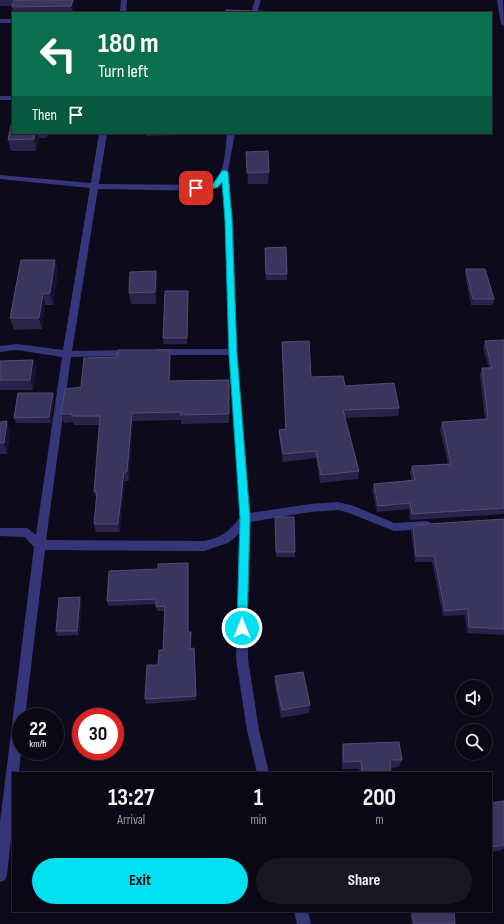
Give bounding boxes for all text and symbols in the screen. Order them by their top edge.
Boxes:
text: 180 m [98,27,158,60]
icon: left [32,28,84,80]
text: Turn left [98,61,149,82]
icon: arrive [65,104,87,126]
text: Then [32,106,57,125]
pin [179,171,213,205]
icon: arrive [185,177,207,199]
position arrow [221,607,263,649]
map controls [456,680,492,760]
button: sound [456,680,492,716]
speed limit sign: 30 [72,708,124,760]
text: 22 [29,717,47,741]
button: search [456,724,492,760]
text: km/h [29,738,47,750]
text: 13:27 [108,783,154,812]
text: 1 [254,783,263,812]
text: 200 [363,783,396,812]
text: Arrival [117,812,145,828]
text: min [250,812,267,828]
text: m [375,812,384,828]
button: Exit [32,858,248,904]
button: Share [256,858,472,904]

